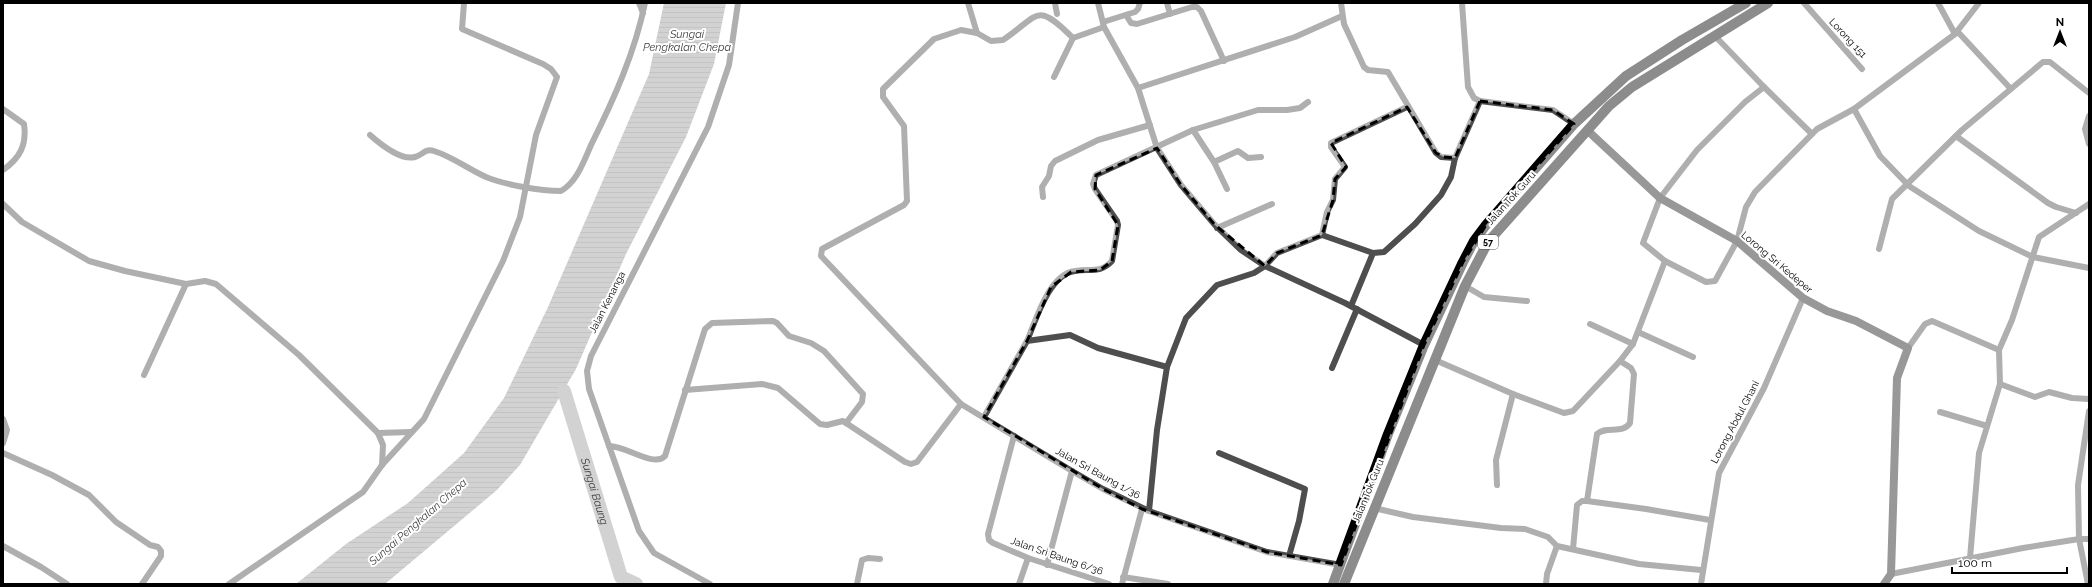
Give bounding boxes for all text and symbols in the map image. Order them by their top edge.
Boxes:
north arrow [2040,12,2080,52]
street label: Lorong 151 [1827,16,1869,60]
text: N [2056,16,2064,29]
water label: Sungai Pengkalan Chepa [643,28,732,54]
street label: Jalan Tok Guru [1484,169,1538,227]
street label: Lorong Sri Kedeper [1739,229,1815,295]
road number: 57 [1478,235,1498,249]
street label: Jalan Kenanga [587,269,627,335]
street label: Lorong Abdul Ghani [1709,379,1761,465]
street label: Jalan Sri Baung 1/36 [1054,445,1142,501]
water label: Sungai Baung [578,455,611,527]
street label: Jalan Tok Guru [1350,457,1386,524]
water label: Sungai Pengkalan Chepa [366,476,470,569]
street label: Jalan Sri Baung 6/36 [1009,535,1105,577]
scale bar [1952,549,2067,575]
text: 100 m [1958,556,1992,570]

